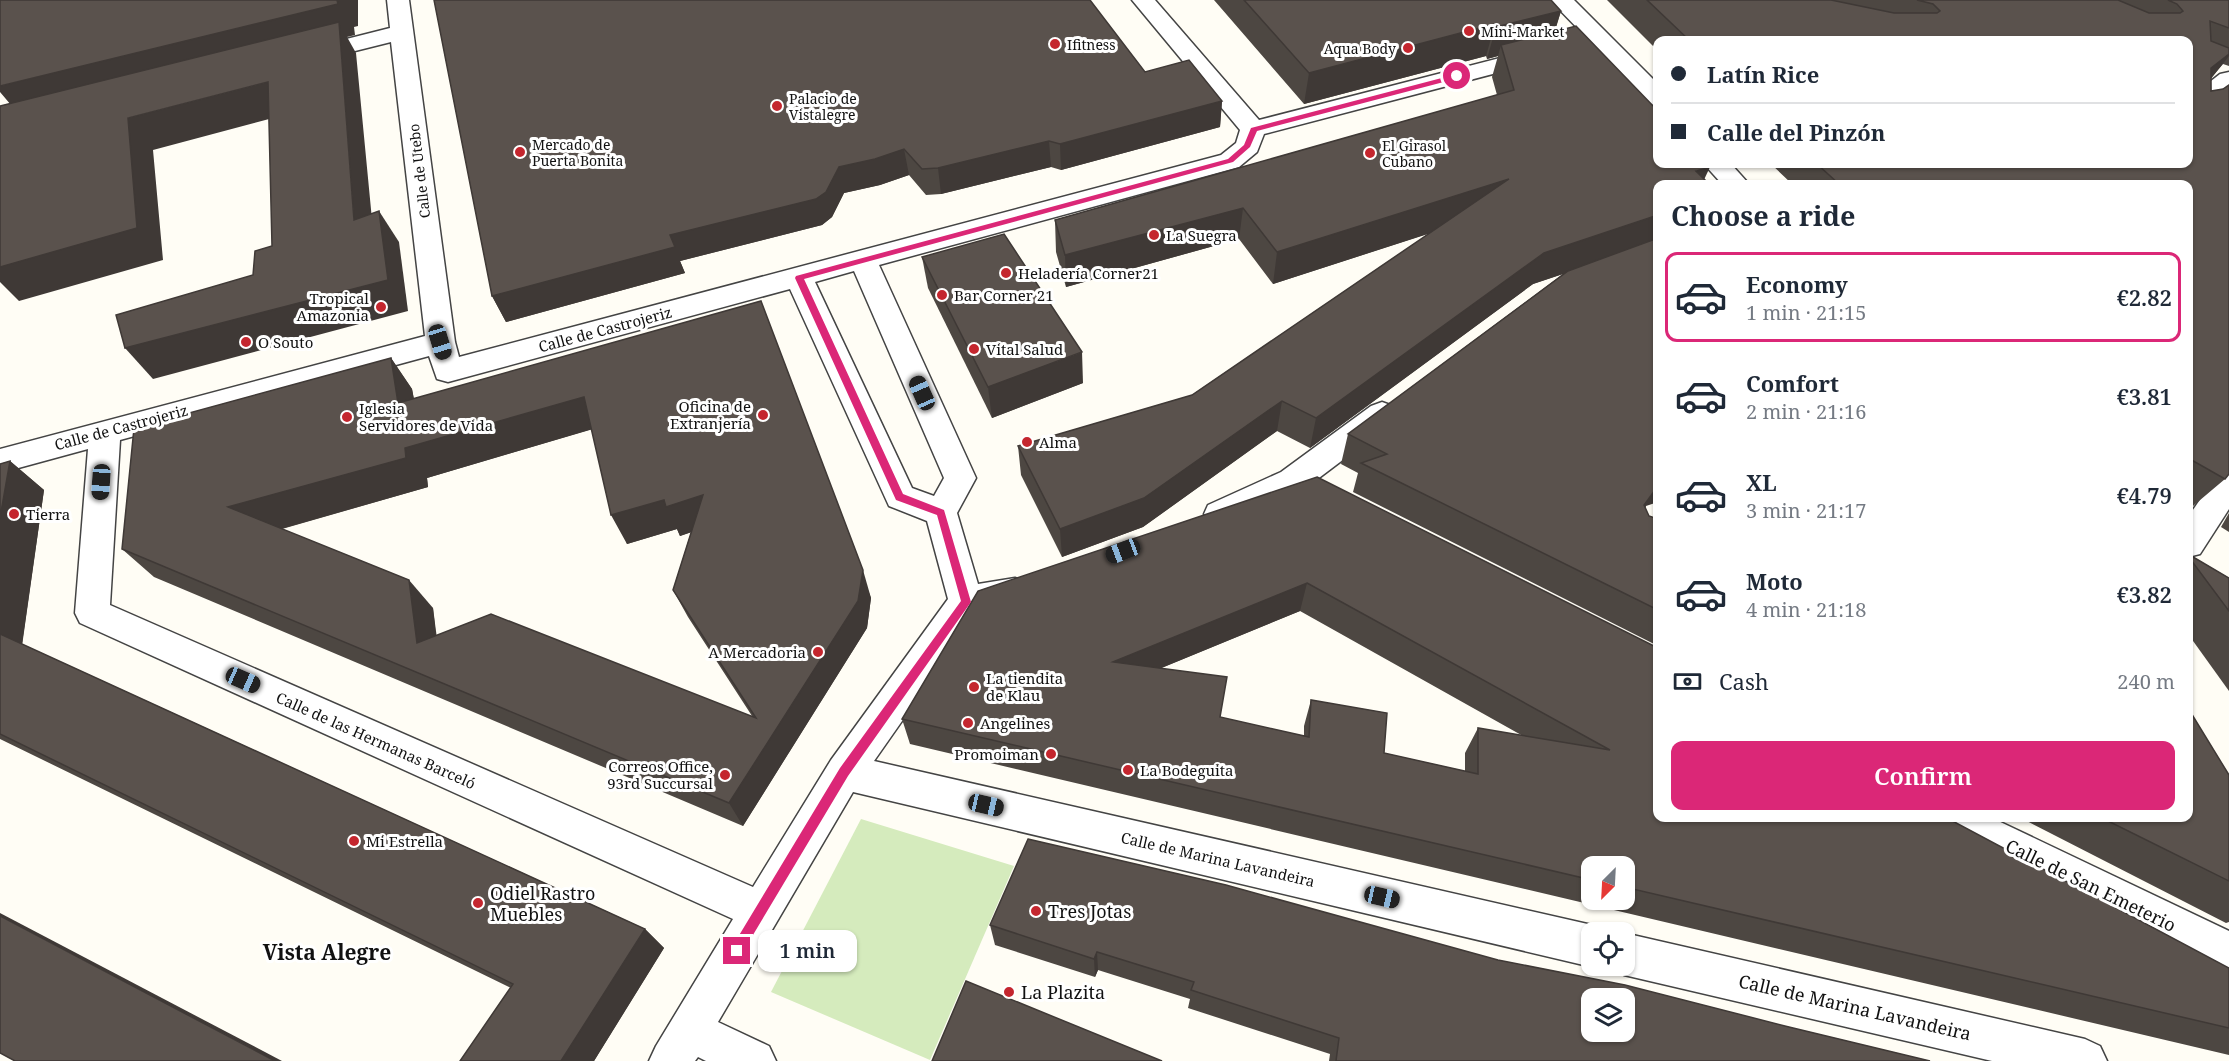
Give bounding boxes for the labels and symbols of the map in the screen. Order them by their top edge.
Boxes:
place label: Mini-Market [1481,22,1564,41]
marker: Mini-Market [1462,24,1476,38]
place label: Ifitness [1067,35,1116,54]
marker: Ifitness [1048,37,1062,51]
place label: Aqua Body [1324,39,1396,58]
marker: Aqua Body [1401,41,1415,55]
route start [1443,62,1470,89]
place label: Palacio de Vistalegre [789,89,857,124]
marker: Palacio de Vistalegre [770,99,784,113]
street label: Calle de Utebo [404,123,434,219]
place label: Mercado de Puerta Bonita [532,135,624,170]
place label: El Girasol Cubano [1382,136,1447,171]
marker: Mercado de Puerta Bonita [513,145,527,159]
marker: El Girasol Cubano [1363,146,1377,160]
place label: La Suegra [1166,225,1237,245]
marker: La Suegra [1147,228,1161,242]
place label: Heladería Corner21 [1018,263,1159,283]
marker: Heladería Corner21 [999,266,1013,280]
place label: Bar Corner 21 [954,285,1054,305]
place label: Tropical Amazonia [297,288,369,325]
marker: Bar Corner 21 [935,288,949,302]
marker: Tropical Amazonia [374,300,388,314]
street label: Calle de Castrojeriz [536,302,674,356]
car [426,322,454,362]
place label: O Souto [258,332,313,352]
marker: O Souto [239,335,253,349]
place label: Vital Salud [986,339,1063,359]
marker: Vital Salud [967,342,981,356]
car [906,373,938,413]
place label: Oficina de Extranjería [670,396,751,433]
place label: Iglesia Servidores de Vida [359,398,493,435]
street label: Calle de Castrojeriz [52,400,190,454]
marker: Oficina de Extranjería [756,408,770,422]
marker: Iglesia Servidores de Vida [340,410,354,424]
place label: Alma [1039,432,1077,452]
marker: Alma [1020,435,1034,449]
car [91,463,111,501]
place label: Tierra [26,504,70,524]
marker: Tierra [7,507,21,521]
car [1103,536,1143,566]
place label: A Mercadoria [708,642,806,662]
marker: A Mercadoria [811,645,825,659]
car [223,664,263,696]
place label: La tiendita de Klau [986,668,1063,705]
marker: La tiendita de Klau [967,680,981,694]
street label: Calle de las Hermanas Barceló [273,687,479,793]
place label: Angelines [980,713,1050,733]
marker: Angelines [961,716,975,730]
place label: Promoiman [954,744,1039,764]
marker: Promoiman [1044,747,1058,761]
place label: Correos Office, 93rd Succursal [607,756,713,793]
place label: La Bodeguita [1140,760,1234,780]
marker: La Bodeguita [1121,763,1135,777]
marker: Correos Office, 93rd Succursal [718,768,732,782]
car [966,792,1006,818]
street label: Calle de Marina Lavandeira [1119,827,1317,891]
place label: Mi Estrella [366,831,443,851]
street label: Calle de San Emeterio [2002,833,2180,937]
marker: Mi Estrella [347,834,361,848]
north arrow [1581,856,1635,910]
place label: Odiel Rastro Muebles [490,881,595,926]
car [1362,884,1402,910]
marker: Odiel Rastro Muebles [471,896,485,910]
place label: Tres Jotas [1048,899,1131,923]
marker: Tres Jotas [1029,904,1043,918]
callout: 1 min [758,930,857,972]
route end [723,937,750,964]
district label: Vista Alegre [263,938,391,966]
street label: Calle de Marina Lavandeira [1736,969,1974,1045]
place label: La Plazita [1021,980,1105,1004]
marker: La Plazita [1002,985,1016,999]

